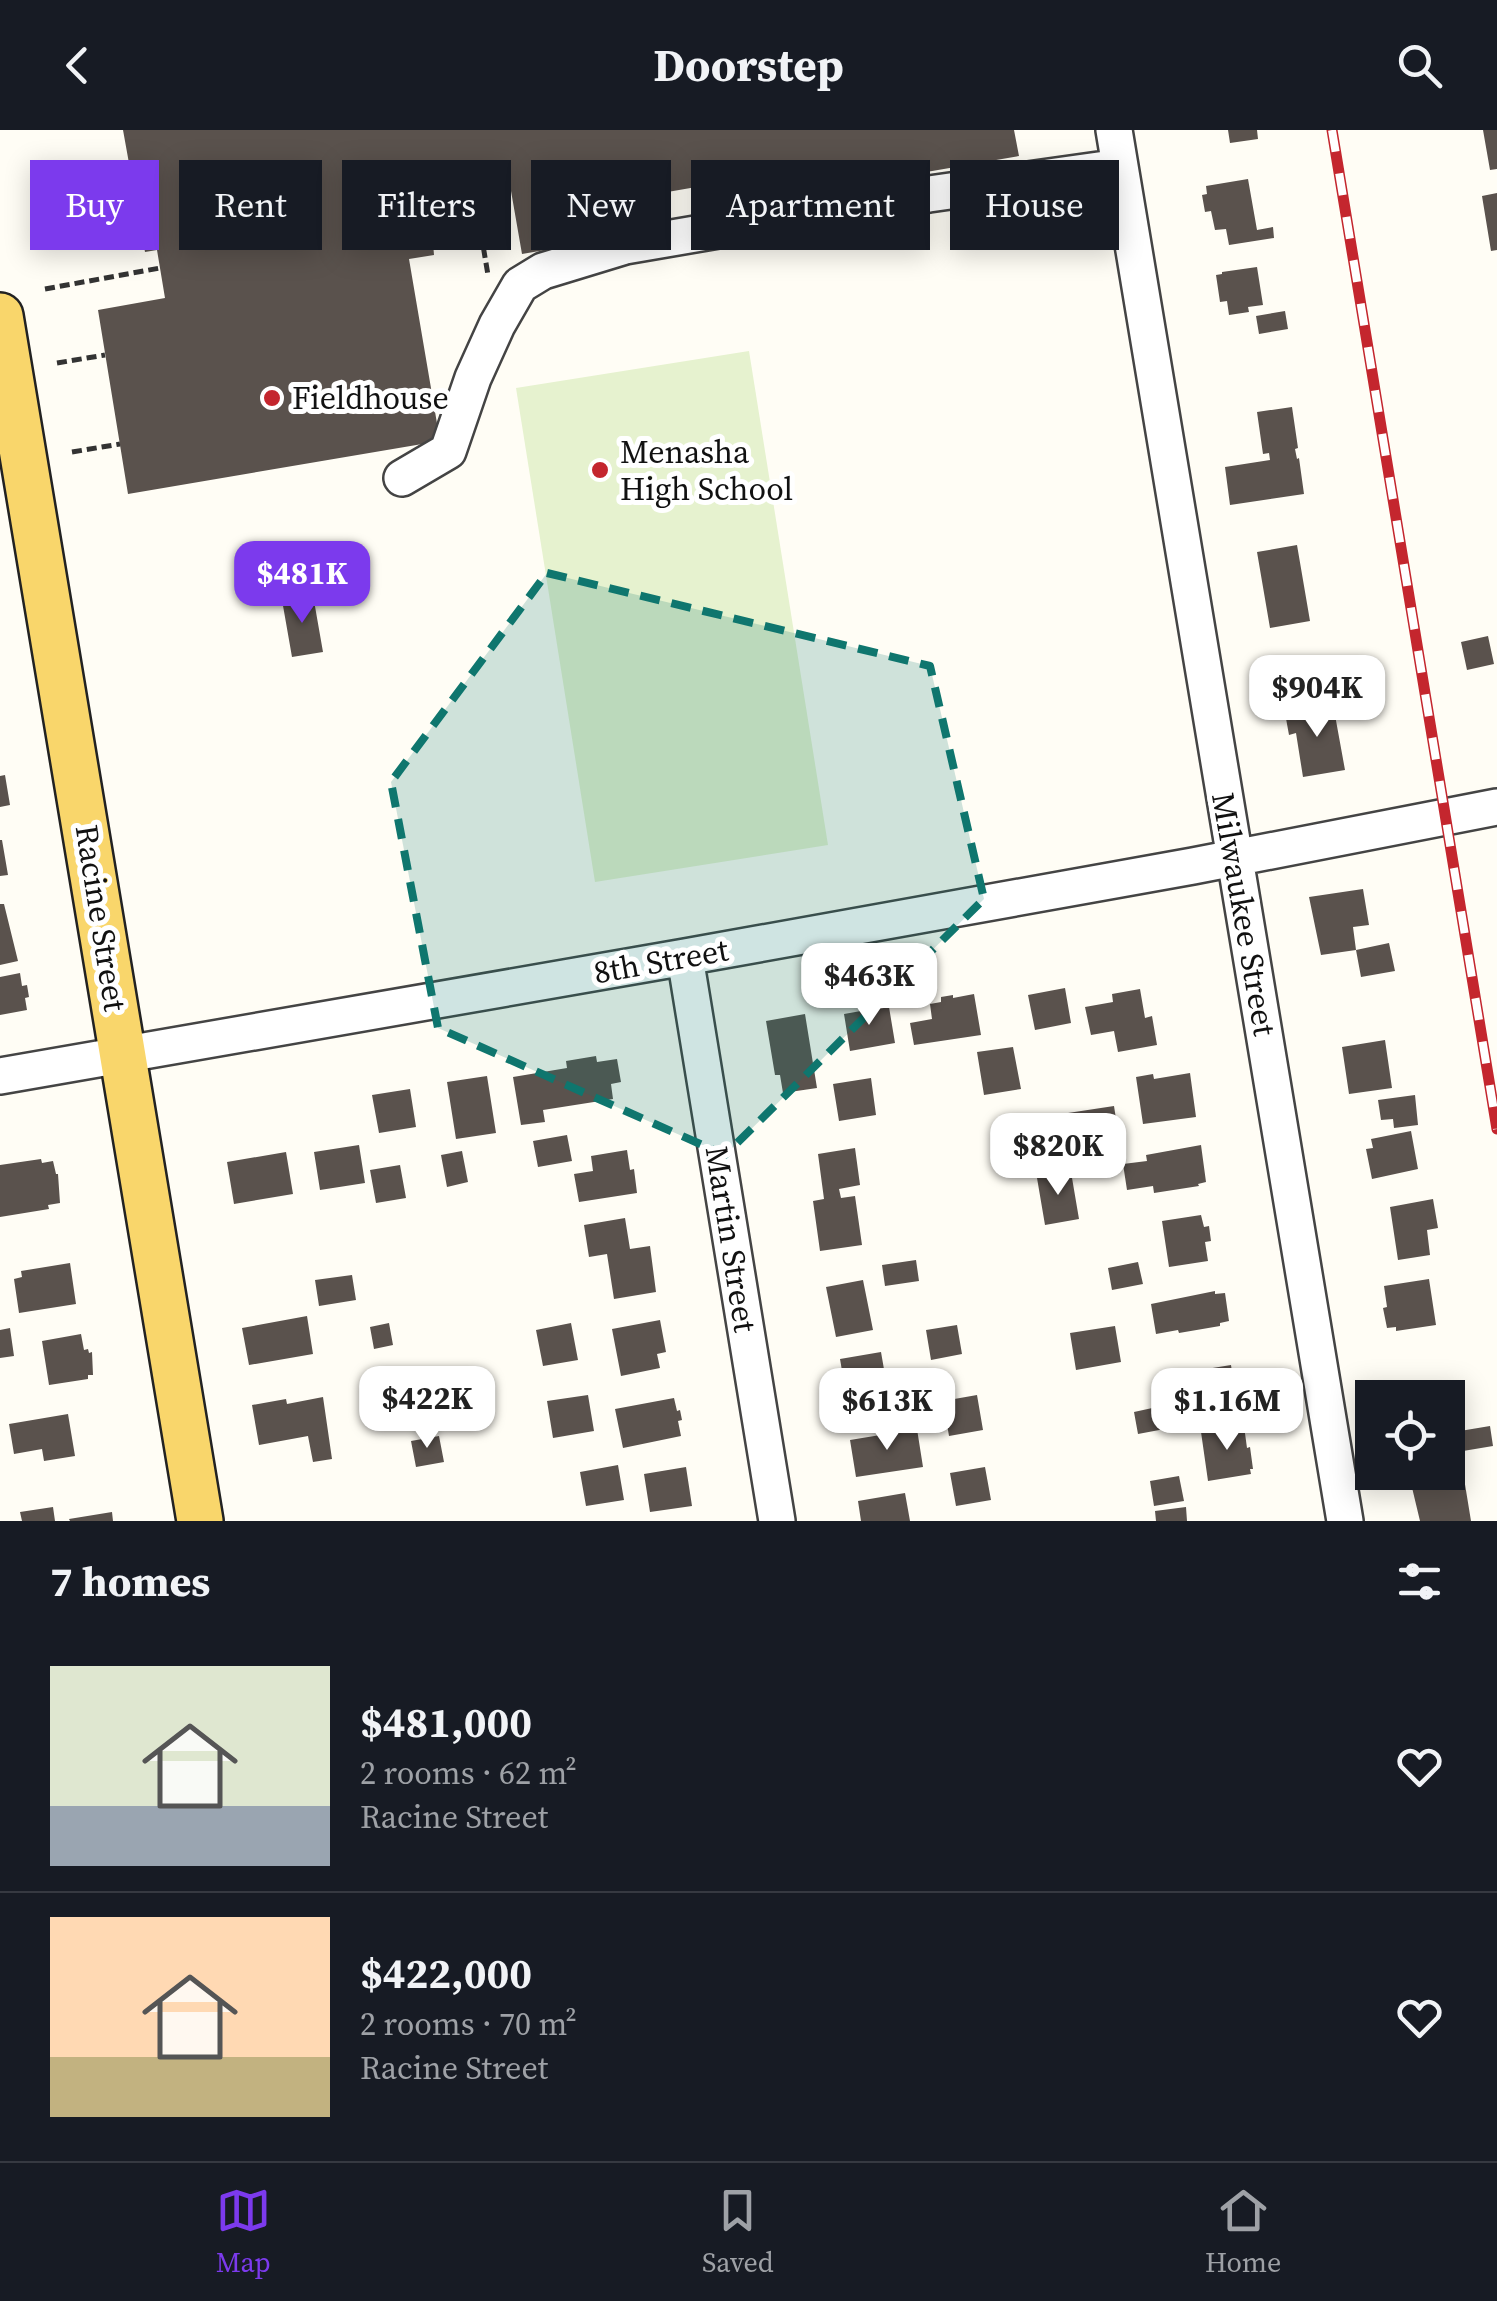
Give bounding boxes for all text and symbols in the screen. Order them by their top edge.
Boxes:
text: Doorstep [653,34,844,96]
icon: back [50,38,105,93]
icon: search [1392,38,1447,93]
chip: Buy [30,160,159,250]
chip: Rent [179,160,322,250]
chip: Filters [342,160,511,250]
chip: New [531,160,671,250]
chip: Apartment [691,160,930,250]
chip: House [950,160,1119,250]
place label: Fieldhouse [292,376,449,420]
marker: Fieldhouse [261,387,283,409]
place label: Menasha High School [620,430,793,511]
marker: Menasha High School [589,459,611,481]
pin: $481K [232,541,372,626]
text: $481K [256,551,348,595]
pin: $904K [1247,655,1387,740]
text: $904K [1271,665,1363,709]
street label: Milwaukee Street [1201,789,1287,1040]
street label: Racine Street [65,822,138,1015]
street label: 8th Street [590,927,732,994]
pin: $463K [799,943,939,1028]
text: $463K [823,953,915,997]
pin: $820K [988,1113,1128,1198]
text: $820K [1012,1123,1104,1167]
street label: Martin Street [695,1143,768,1336]
pin: $422K [357,1366,497,1451]
pin: $613K [817,1368,957,1453]
pin: $1.16M [1146,1368,1308,1453]
text: $422K [381,1376,473,1420]
text: $613K [841,1378,933,1422]
text: $1.16M [1173,1378,1281,1422]
map controls [1355,1380,1465,1490]
button: locate [1355,1380,1465,1490]
text: 7 homes [50,1552,210,1610]
icon: filters [1392,1554,1447,1609]
text: $481,000 [360,1693,532,1751]
icon: home [130,1706,250,1826]
icon: heart [1392,1739,1447,1794]
text: 2 rooms · 62 m² [360,1751,577,1795]
text: Racine Street [360,1795,548,1839]
text: $422,000 [360,1944,532,2002]
icon: home [130,1957,250,2077]
icon: heart [1392,1990,1447,2045]
text: 2 rooms · 70 m² [360,2002,577,2046]
text: Racine Street [360,2046,548,2090]
tab: Map [216,2183,271,2281]
tab: Saved [702,2183,774,2281]
tab: Home [1205,2183,1281,2281]

